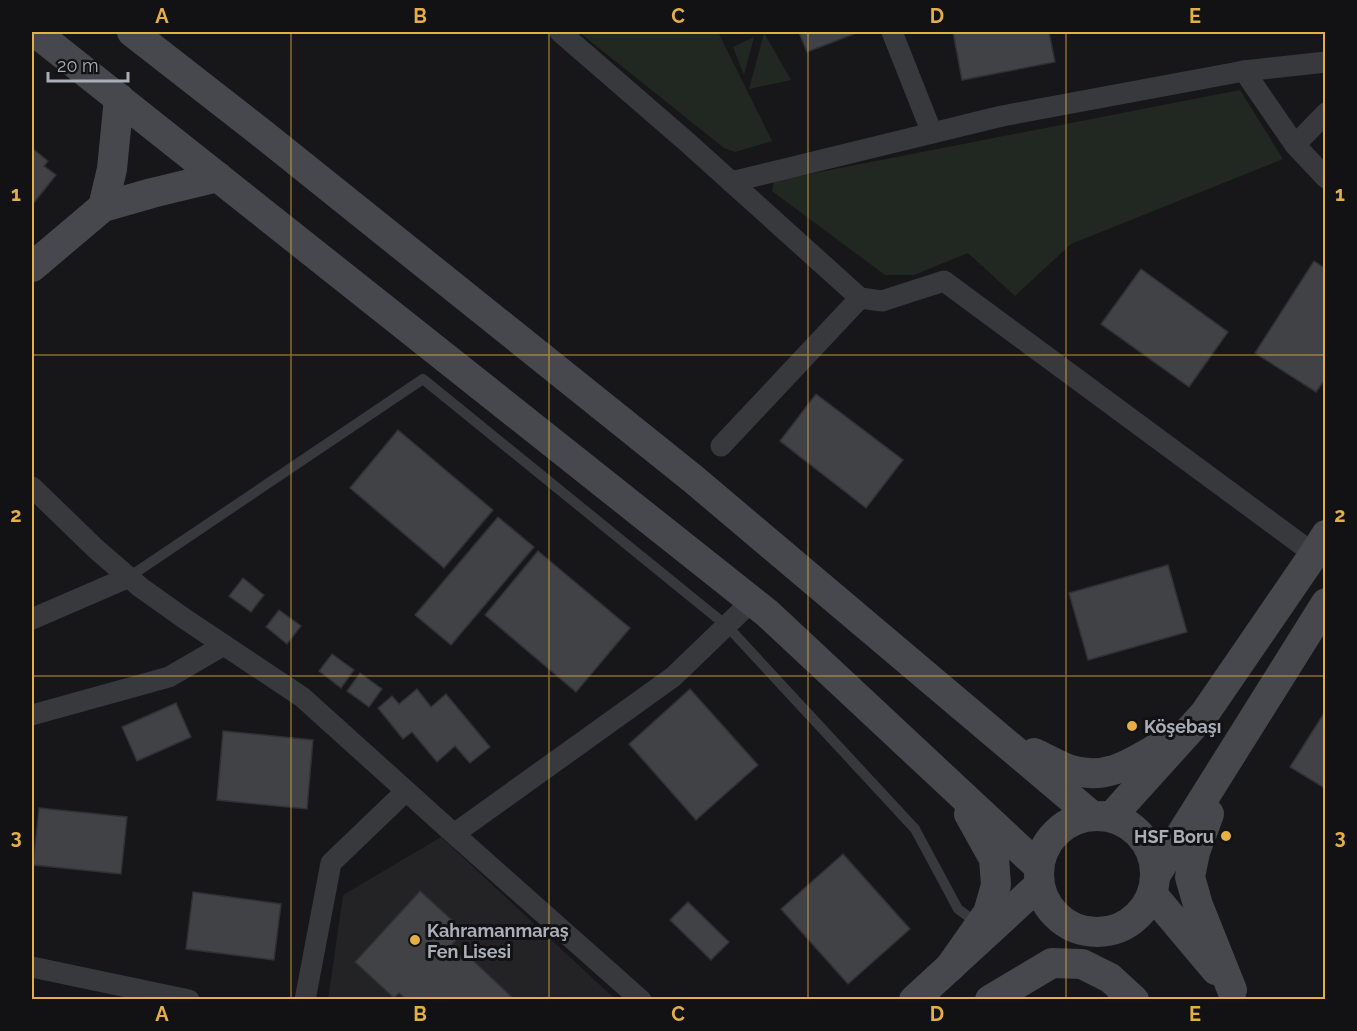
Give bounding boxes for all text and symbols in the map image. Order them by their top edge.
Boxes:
text: A [155,4,169,28]
text: B [413,4,427,28]
text: C [671,4,685,28]
text: D [930,4,944,28]
text: E [1189,4,1201,28]
scale bar [48,45,128,83]
text: 20 m [57,55,99,76]
text: 1 [11,182,21,206]
text: 1 [1335,182,1345,206]
text: 2 [10,503,22,527]
text: 2 [1334,503,1346,527]
place label: Köşebaşı [1144,716,1221,737]
marker: Köşebaşı [1125,719,1139,733]
text: 3 [10,825,22,849]
text: 3 [1334,825,1346,849]
place label: HSF Boru [1134,826,1214,847]
marker: HSF Boru [1219,829,1233,843]
place label: Kahramanmaraş Fen Lisesi [427,920,569,962]
marker: Kahramanmaraş Fen Lisesi [408,933,422,947]
text: A [155,1002,169,1026]
text: B [413,1002,427,1026]
text: C [671,1002,685,1026]
text: D [930,1002,944,1026]
text: E [1189,1002,1201,1026]

